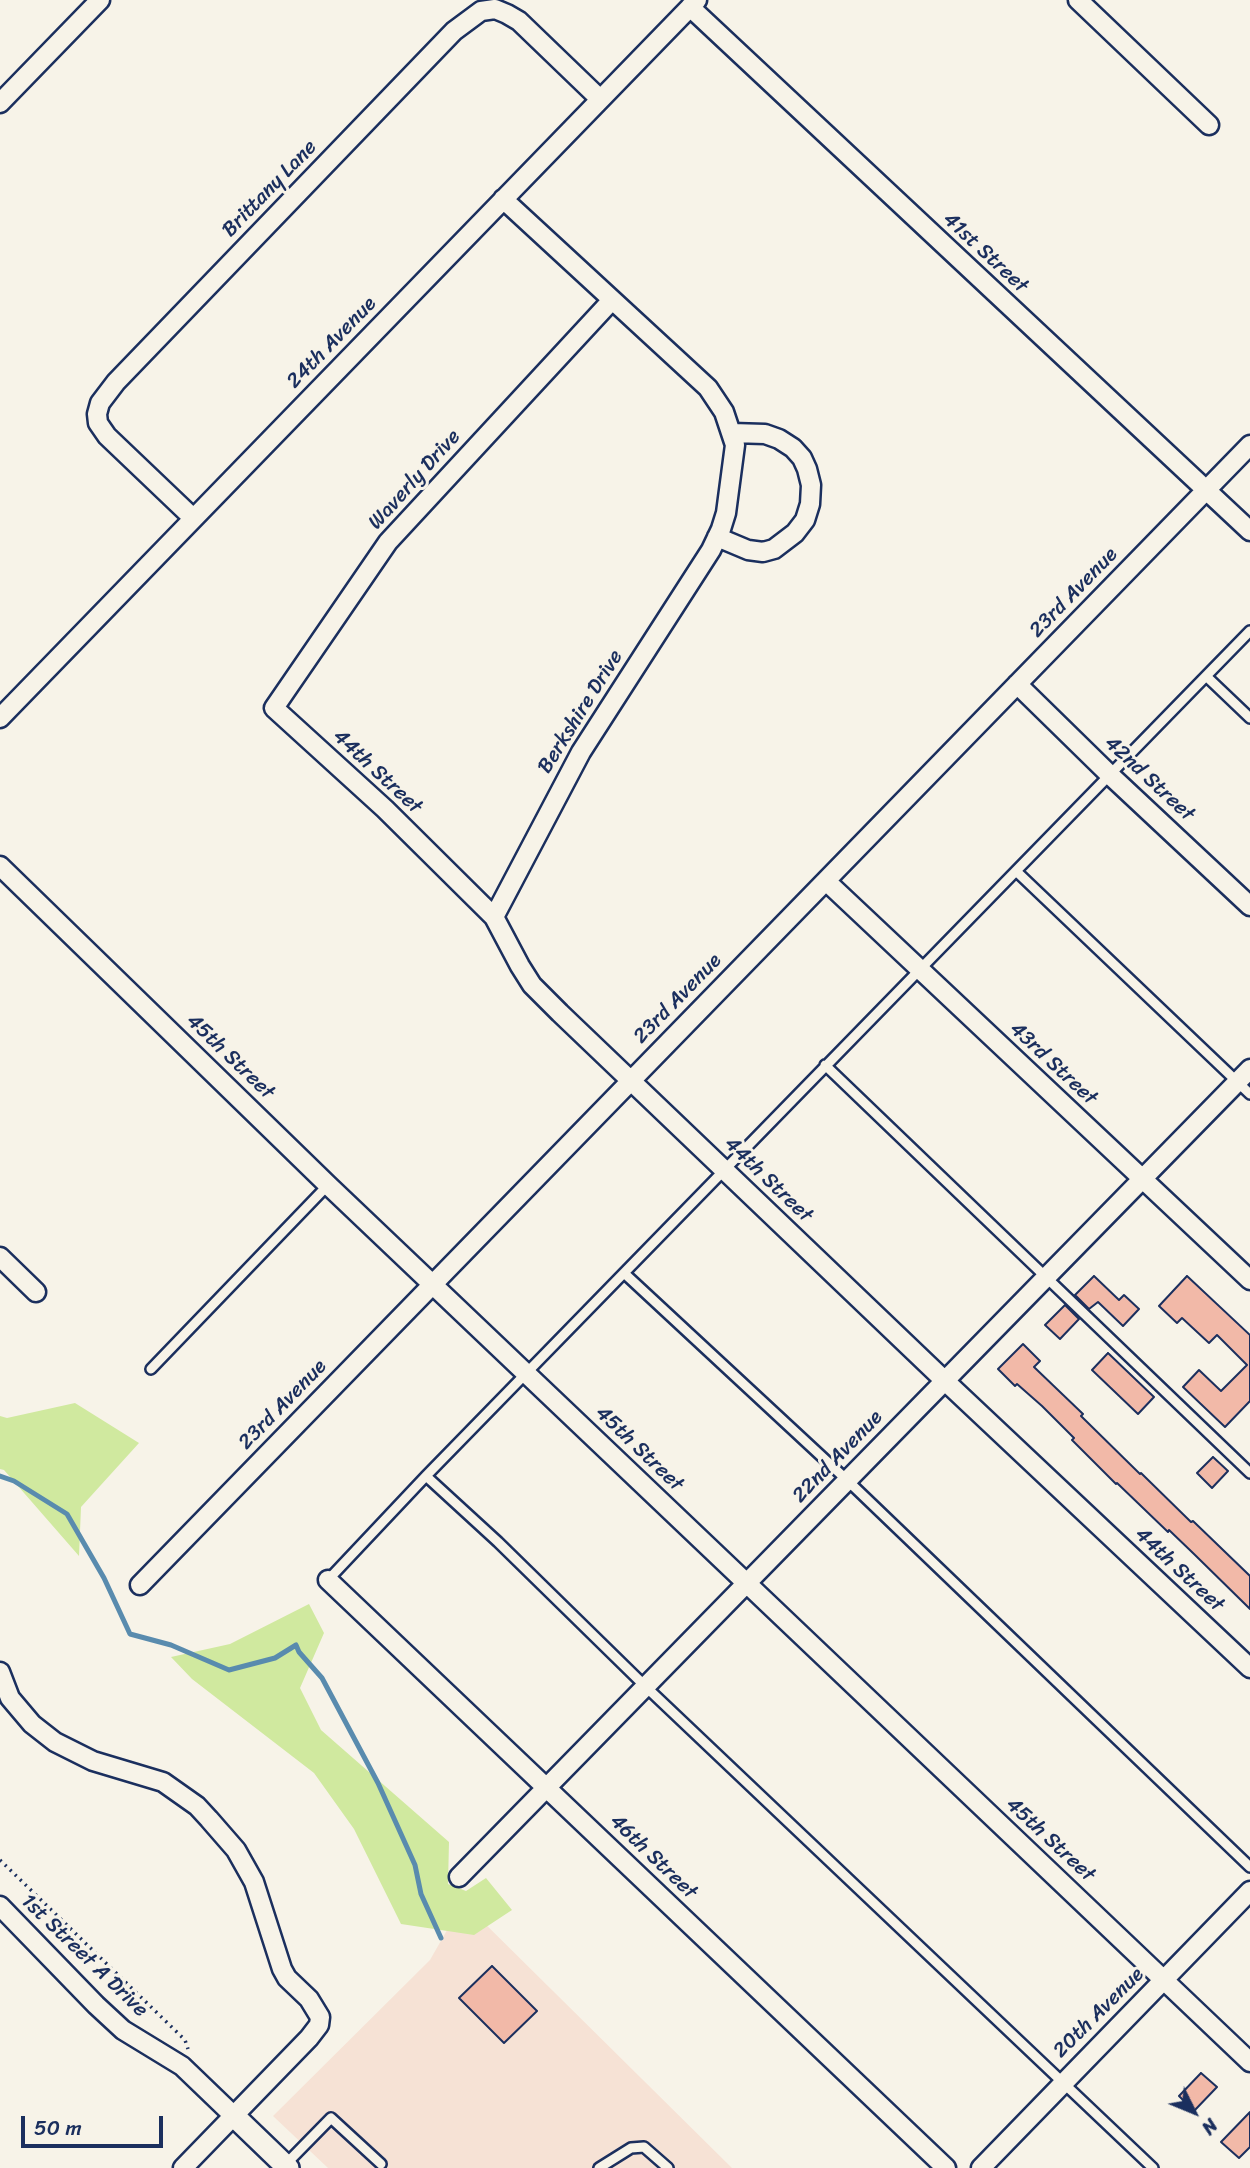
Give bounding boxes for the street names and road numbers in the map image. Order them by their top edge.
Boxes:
street label: Brittany Lane [217,135,323,243]
street label: 41st Street [937,207,1033,299]
street label: 24th Avenue [282,292,382,394]
street label: Waverly Drive [364,425,466,535]
street label: 23rd Avenue [1025,543,1123,643]
street label: Berkshire Drive [533,646,629,778]
street label: 44th Street [327,724,427,820]
street label: 42nd Street [1099,731,1199,827]
street label: 23rd Avenue [629,949,727,1049]
street label: 45th Street [181,1009,279,1105]
street label: 43rd Street [1004,1017,1102,1111]
street label: 44th Street [719,1132,817,1228]
street label: 23rd Avenue [234,1355,332,1455]
street label: 45th Street [590,1401,688,1497]
street label: 22nd Avenue [788,1405,888,1509]
street label: 44th Street [1129,1522,1229,1618]
street label: 45th Street [1000,1792,1100,1888]
street label: 46th Street [604,1809,702,1905]
street label: 1st Street A Drive [15,1889,153,2023]
street label: 20th Avenue [1048,1962,1150,2064]

